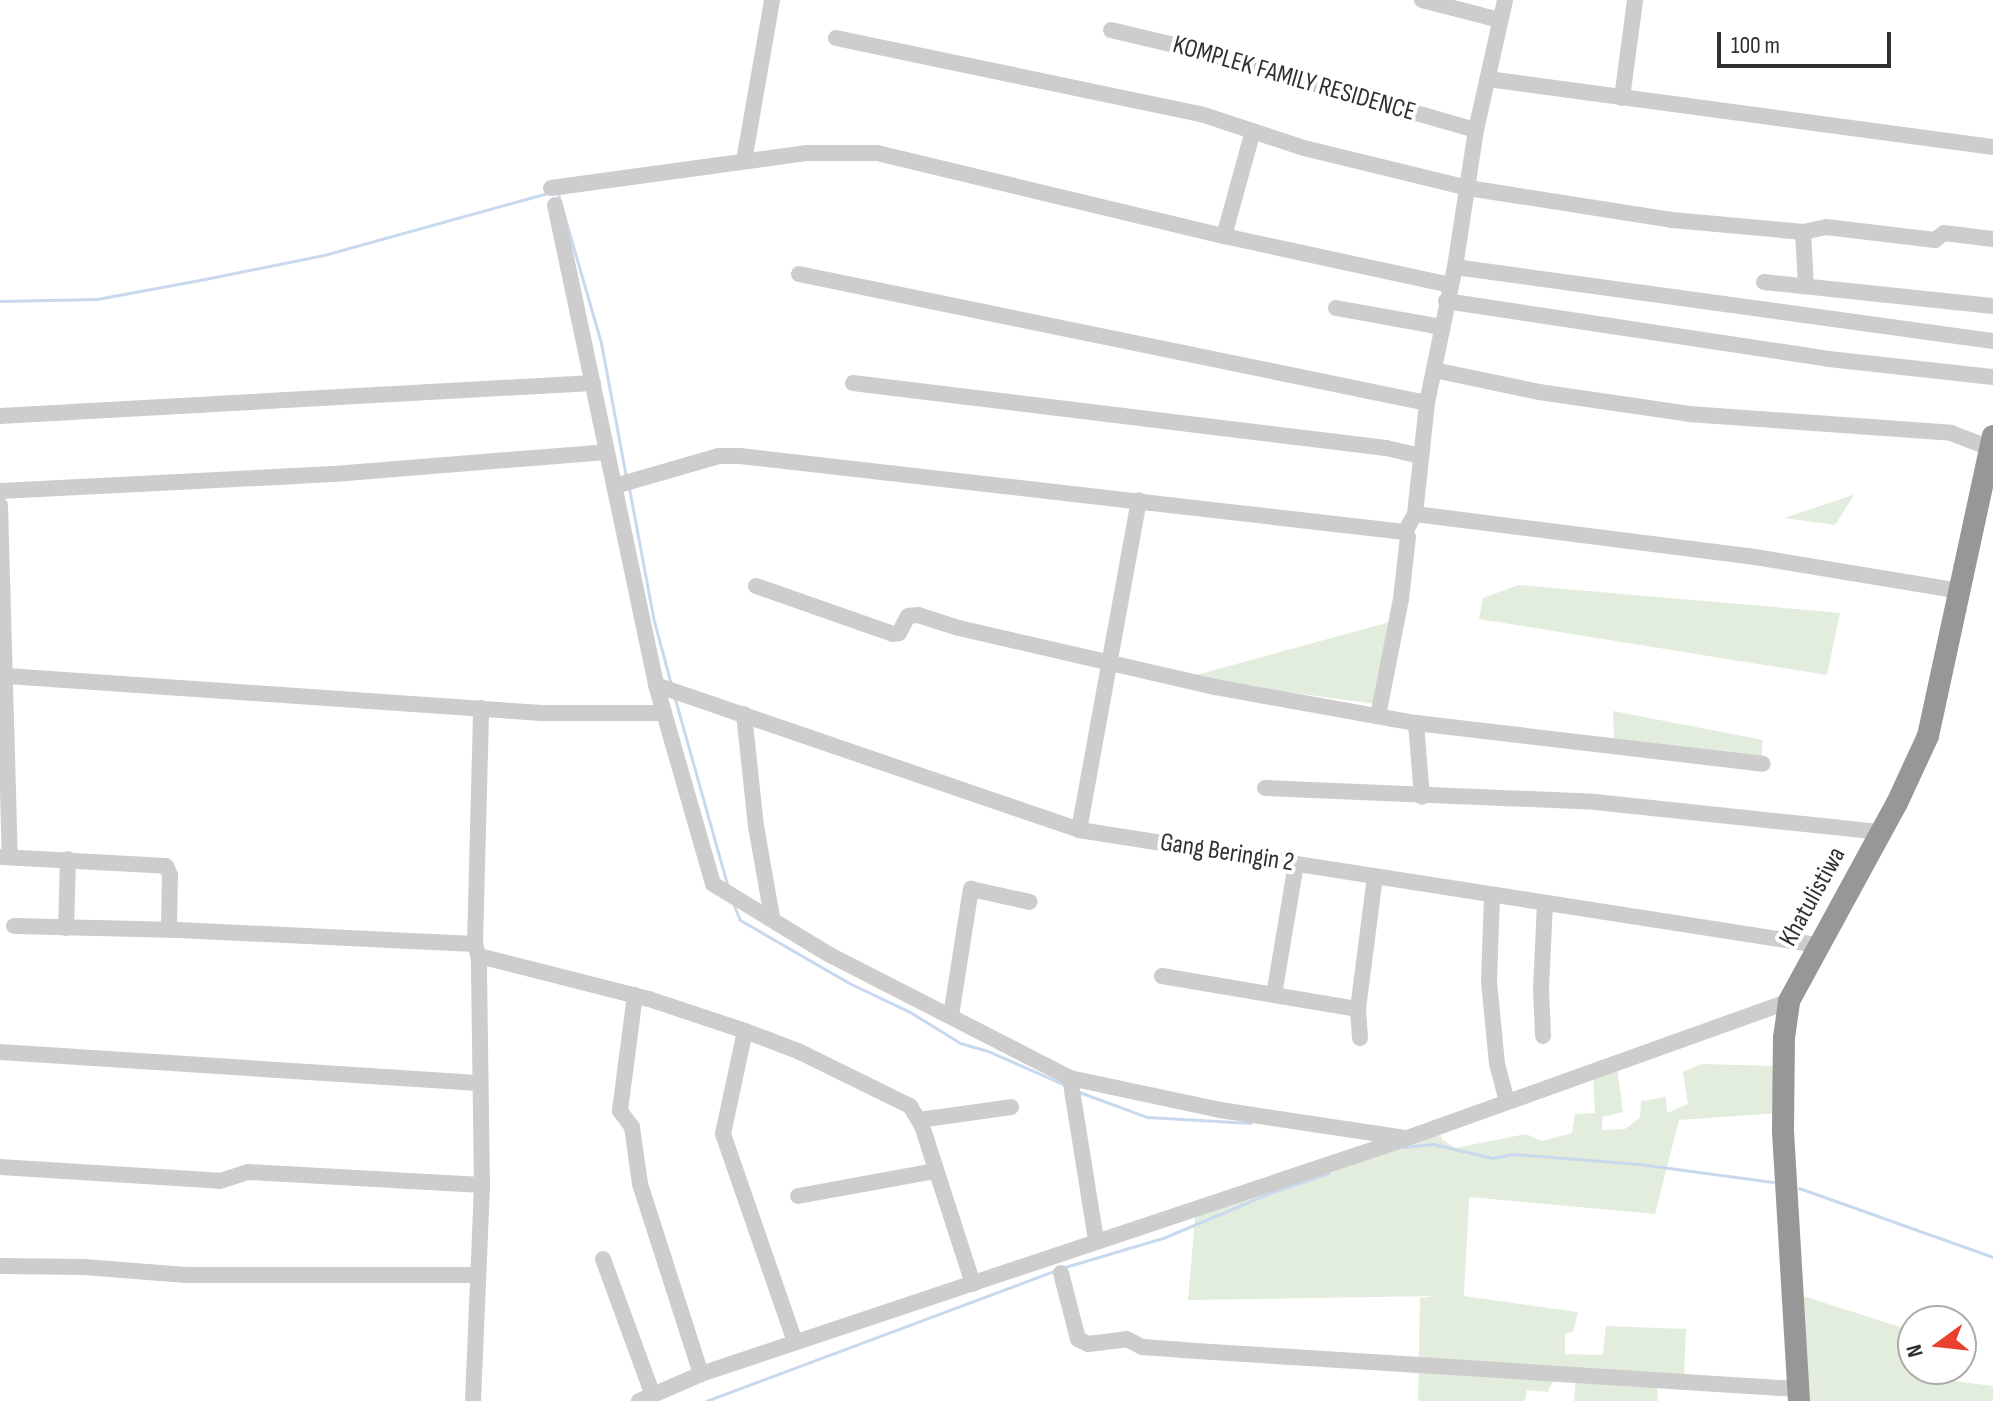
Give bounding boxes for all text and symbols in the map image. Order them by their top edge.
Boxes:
scale bar [1721,16,1895,66]
street label: KOMPLEK FAMILY RESIDENCE [1169,29,1419,129]
text: 100 m [1731,31,1780,60]
street label: Gang Beringin 2 [1158,827,1296,879]
street label: Khatulistiwa [1773,842,1853,952]
north arrow [1897,1305,1977,1385]
text: N [1901,1342,1930,1360]

